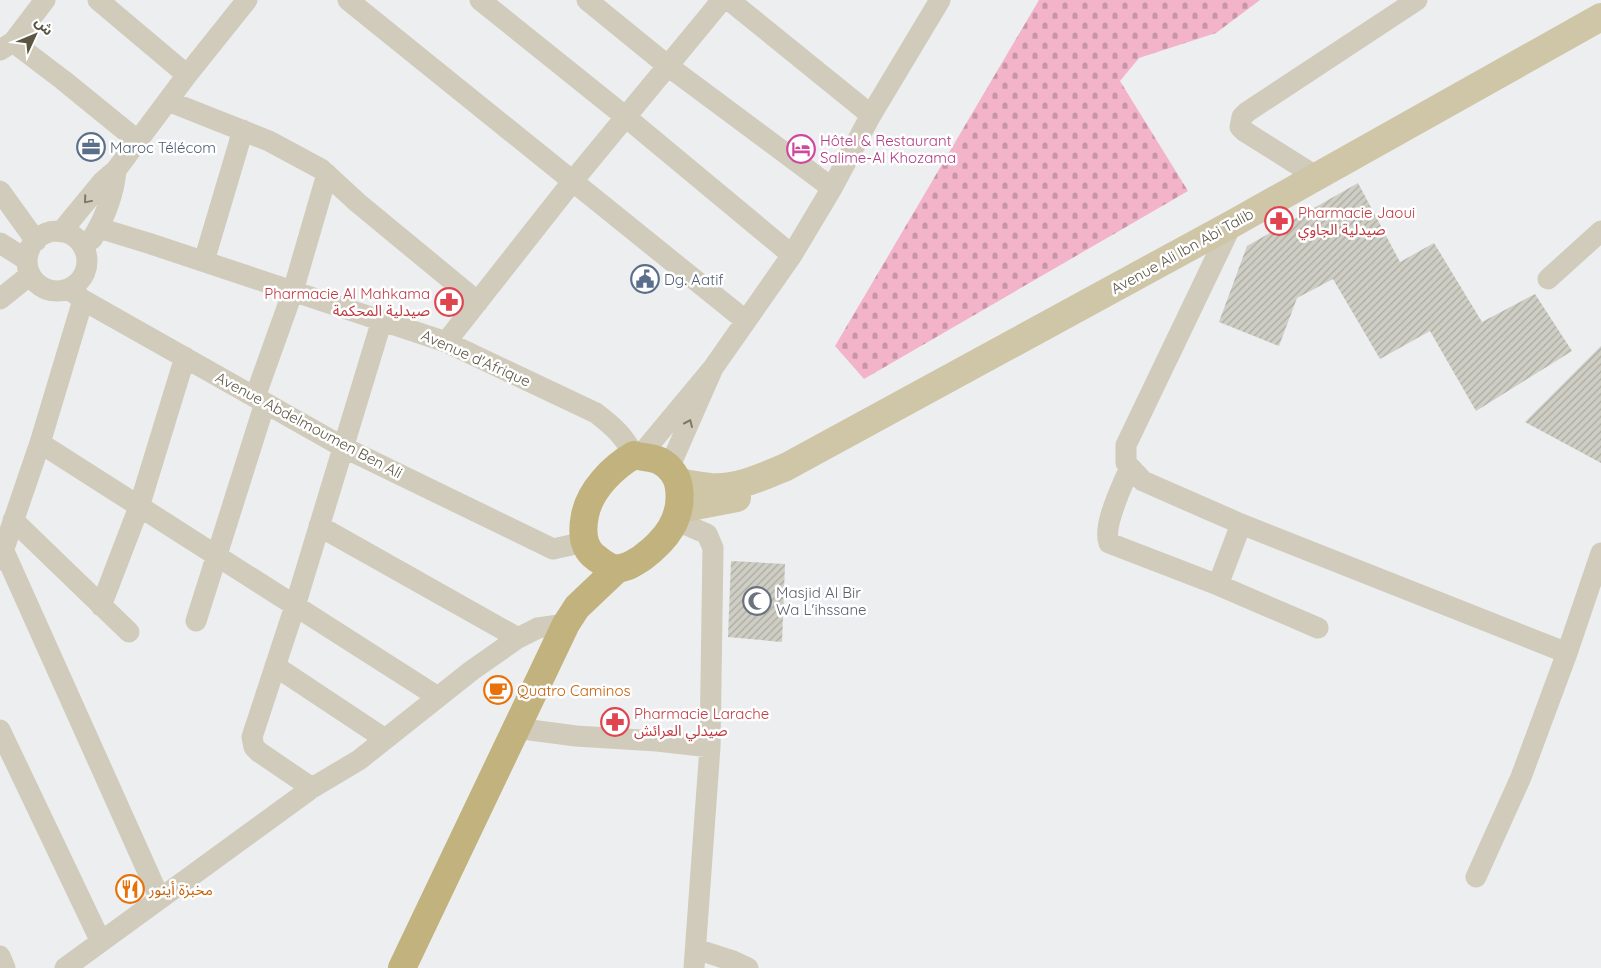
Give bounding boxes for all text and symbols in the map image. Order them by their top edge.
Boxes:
north arrow [10,10,60,60]
text: ش [31,13,57,39]
place label: Hôtel & Restaurant Salime-Al Khozama [820,131,956,167]
office icon: Maroc Télécom [76,132,106,162]
hotel icon: Hôtel & Restaurant Salime-Al Khozama [786,134,816,164]
place label: Maroc Télécom [110,138,216,157]
one-way arrow [84,194,93,203]
place label: Pharmacie Jaoui صيدلية الجاوي [1298,203,1415,241]
street label: Avenue Ali Ibn Abi Talib [1107,204,1257,298]
pharmacy icon: Pharmacie Jaoui صيدلية الجاوي [1264,206,1294,236]
public building icon: Dg. Aatif [630,264,660,294]
place label: Dg. Aatif [664,270,724,289]
place label: Pharmacie Al Mahkama صيدلية المحكمة [264,284,430,320]
pharmacy icon: Pharmacie Al Mahkama صيدلية المحكمة [434,287,464,317]
street label: Avenue d'Afrique [418,325,534,391]
street label: Avenue Abdelmoumen Ben Ali [212,368,406,482]
one-way arrow [682,419,693,428]
place label: Masjid Al Bir Wa L'ihssane [776,583,867,619]
mosque icon: Masjid Al Bir Wa L'ihssane [742,586,772,616]
cafe icon: Quatro Caminos [483,675,513,705]
place label: Quatro Caminos [517,681,630,700]
place label: Pharmacie Larache صيدلي العرائش [634,704,769,742]
pharmacy icon: Pharmacie Larache صيدلي العرائش [600,707,630,737]
restaurant icon: مخبزة أينور [115,874,145,904]
place label: مخبزة أينور [148,880,213,899]

